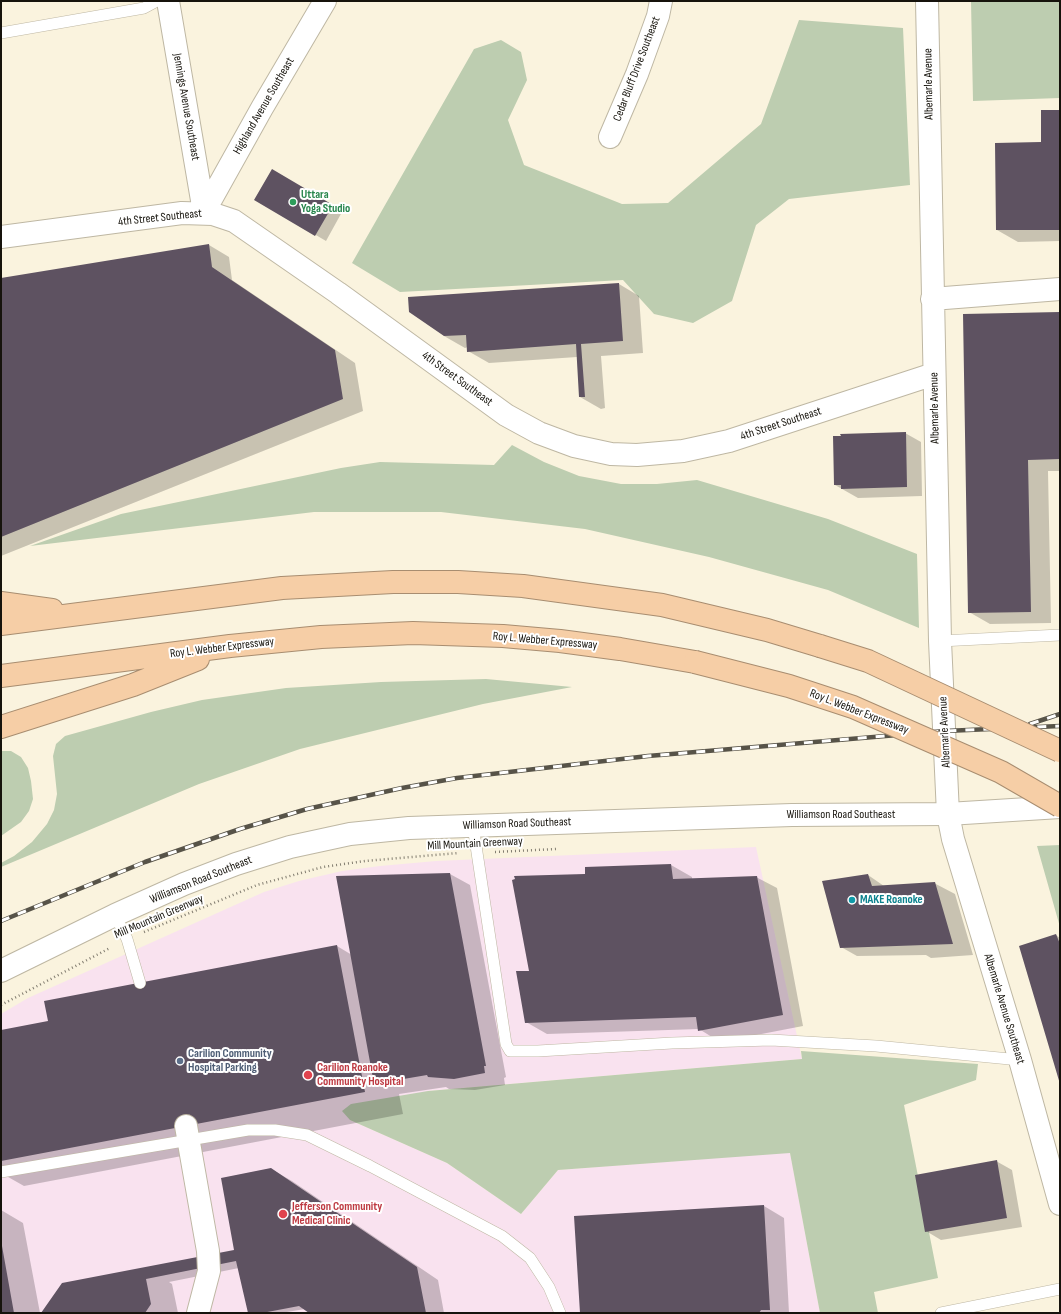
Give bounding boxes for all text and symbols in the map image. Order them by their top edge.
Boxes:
street label: Cedar Bluff Drive Southeast [610,15,664,123]
street label: Albemarle Avenue [921,48,937,120]
street label: Jennings Avenue Southeast [169,52,203,162]
street label: Highland Avenue Southeast [230,55,298,157]
place label: Uttara Yoga Studio [301,188,350,216]
marker: Uttara Yoga Studio [288,197,298,207]
street label: 4th Street Southeast [117,206,203,230]
street label: 4th Street Southeast [419,348,495,410]
street label: Albemarle Avenue [927,372,943,444]
street label: 4th Street Southeast [739,404,823,444]
street label: Roy L. Webber Expressway [492,629,598,653]
street label: Roy L. Webber Expressway [169,634,275,662]
street label: Roy L. Webber Expressway [808,687,910,737]
street label: Albemarle Avenue [936,696,954,768]
street label: Williamson Road Southeast [787,808,895,822]
street label: Williamson Road Southeast [462,815,572,833]
street label: Mill Mountain Greenway [427,834,523,854]
street label: Williamson Road Southeast [148,853,254,907]
street label: Mill Mountain Greenway [112,892,206,942]
place label: MAKE Roanoke [860,893,923,907]
marker: MAKE Roanoke [847,895,857,905]
street label: Albemarle Avenue Southeast [980,952,1028,1066]
place label: Carilion Community Hospital Parking [188,1047,272,1075]
marker: Carilion Community Hospital Parking [175,1056,185,1066]
place label: Carilion Roanoke Community Hospital [317,1061,403,1089]
marker: Carilion Roanoke Community Hospital [302,1069,314,1081]
place label: Jefferson Community Medical Clinic [292,1200,382,1228]
marker: Jefferson Community Medical Clinic [277,1208,289,1220]

